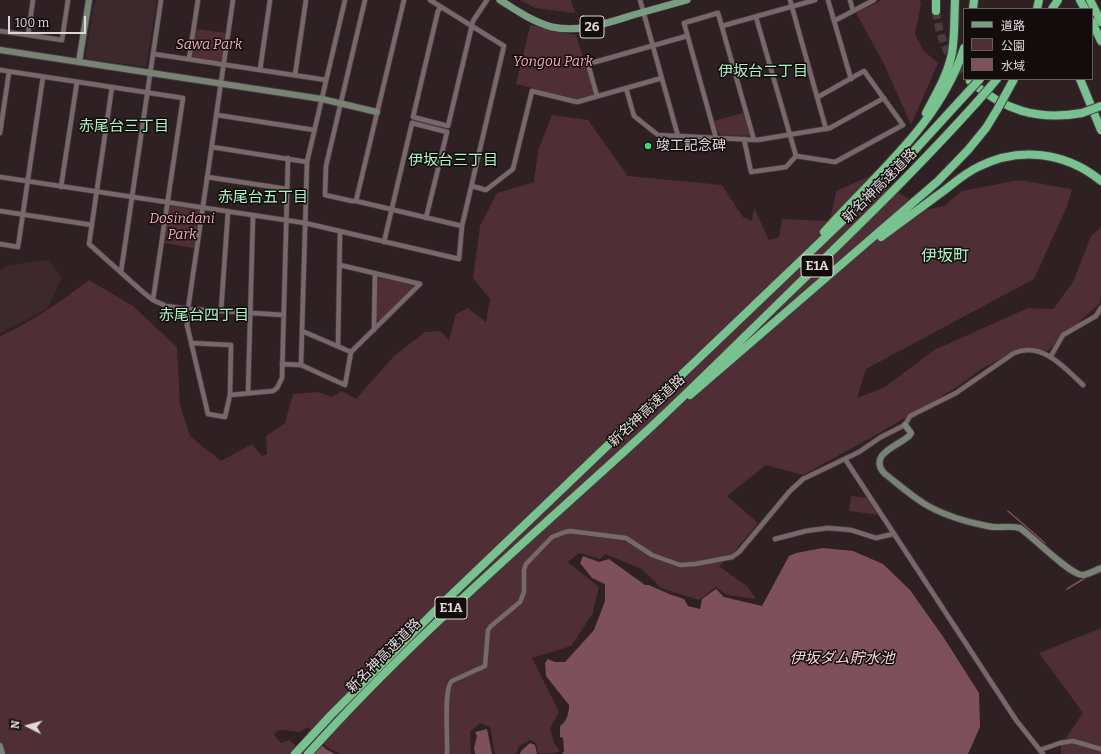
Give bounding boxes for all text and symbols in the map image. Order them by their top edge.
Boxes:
scale bar [10,8,88,34]
legend [963,8,1093,80]
text: 100 m [15,16,49,30]
road number: 26 [580,16,604,38]
text: 道路 [1001,19,1025,33]
park label: Sawa Park [176,37,242,53]
text: 公園 [1001,39,1025,53]
park label: Yongou Park [513,54,593,70]
text: 水域 [1001,59,1025,73]
district label: 伊坂台二丁目 [718,63,808,81]
district label: 赤尾台三丁目 [79,118,169,136]
place label: 竣工記念碑 [656,138,726,154]
marker: 竣工記念碑 [643,141,653,151]
street label: 新名神高速道路 [839,145,921,227]
district label: 伊坂台三丁目 [408,152,498,170]
district label: 赤尾台五丁目 [218,189,308,207]
park label: Dosindani Park [149,211,215,244]
district label: 伊坂町 [921,247,969,267]
road number: E1A [801,255,833,277]
district label: 赤尾台四丁目 [159,307,249,325]
street label: 新名神高速道路 [605,371,689,451]
road number: E1A [435,597,467,619]
street label: 新名神高速道路 [343,615,425,697]
water label: 伊坂ダム貯水池 [790,650,894,668]
north arrow [8,706,48,746]
text: N [9,720,22,730]

